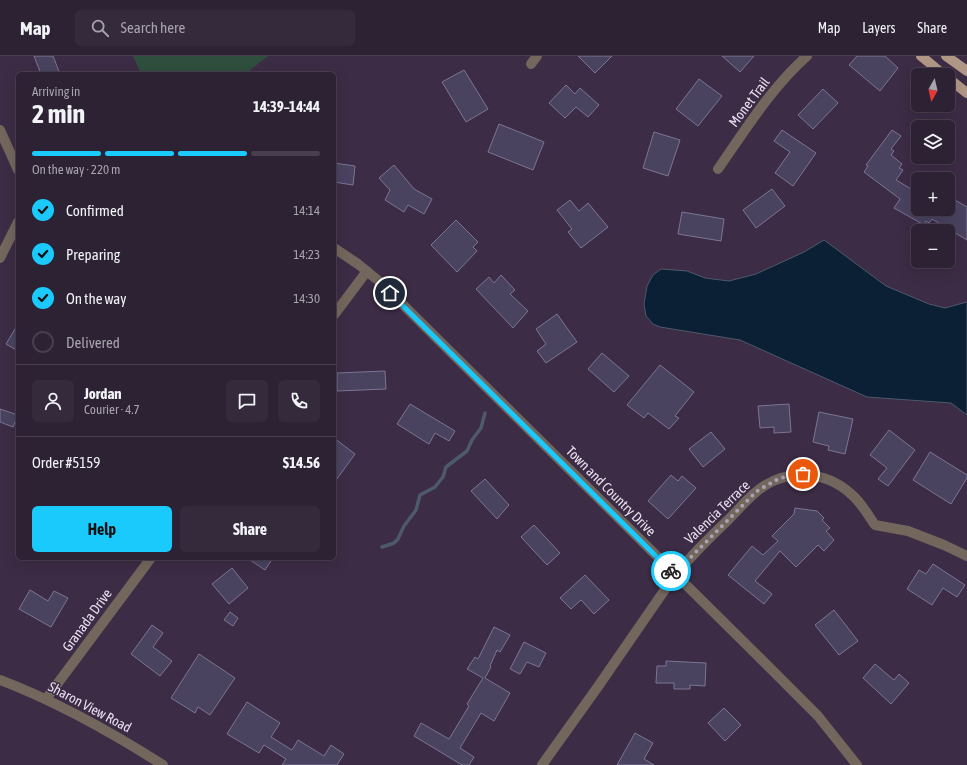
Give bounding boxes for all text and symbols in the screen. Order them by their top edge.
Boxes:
search box [75,10,355,46]
text: Map [20,17,51,39]
icon: search [89,17,111,39]
text: Search here [121,19,185,36]
text: Map [818,20,840,36]
text: Layers [862,20,895,36]
text: Share [917,20,947,36]
north arrow [911,68,955,112]
map controls [911,68,955,268]
street label: Monet Trail [725,74,773,130]
text: Arriving in [32,84,80,99]
text: 14:39–14:44 [253,98,320,115]
text: 2 min [32,99,85,129]
button: layers [911,120,955,164]
text: On the way · 220 m [32,162,120,177]
button: + [911,172,955,216]
icon: check [32,199,54,221]
text: Confirmed [66,202,124,219]
text: 14:14 [293,203,320,218]
button: − [911,224,955,268]
icon: check [32,243,54,265]
text: Preparing [66,246,120,263]
text: 14:23 [293,247,320,262]
pin [373,276,407,310]
icon: home [379,282,401,304]
icon: check [32,287,54,309]
text: On the way [66,290,127,307]
text: 14:30 [293,291,320,306]
text: Delivered [66,334,120,351]
button: person [32,380,74,422]
button: chat [226,380,268,422]
button: phone [278,380,320,422]
text: Jordan [84,385,122,402]
text: Courier · 4.7 [84,402,140,417]
street label: Town and Country Drive [563,443,659,539]
text: Order #5159 [32,454,100,471]
text: $14.56 [283,454,320,471]
pin [786,457,820,491]
icon: bag [792,463,814,485]
street label: Valencia Terrace [681,477,753,547]
button: Help [32,506,172,552]
button: Share [180,506,320,552]
courier [651,551,691,591]
icon: bike [660,560,682,582]
street label: Granada Drive [59,586,115,654]
street label: Sharon View Road [46,678,134,736]

